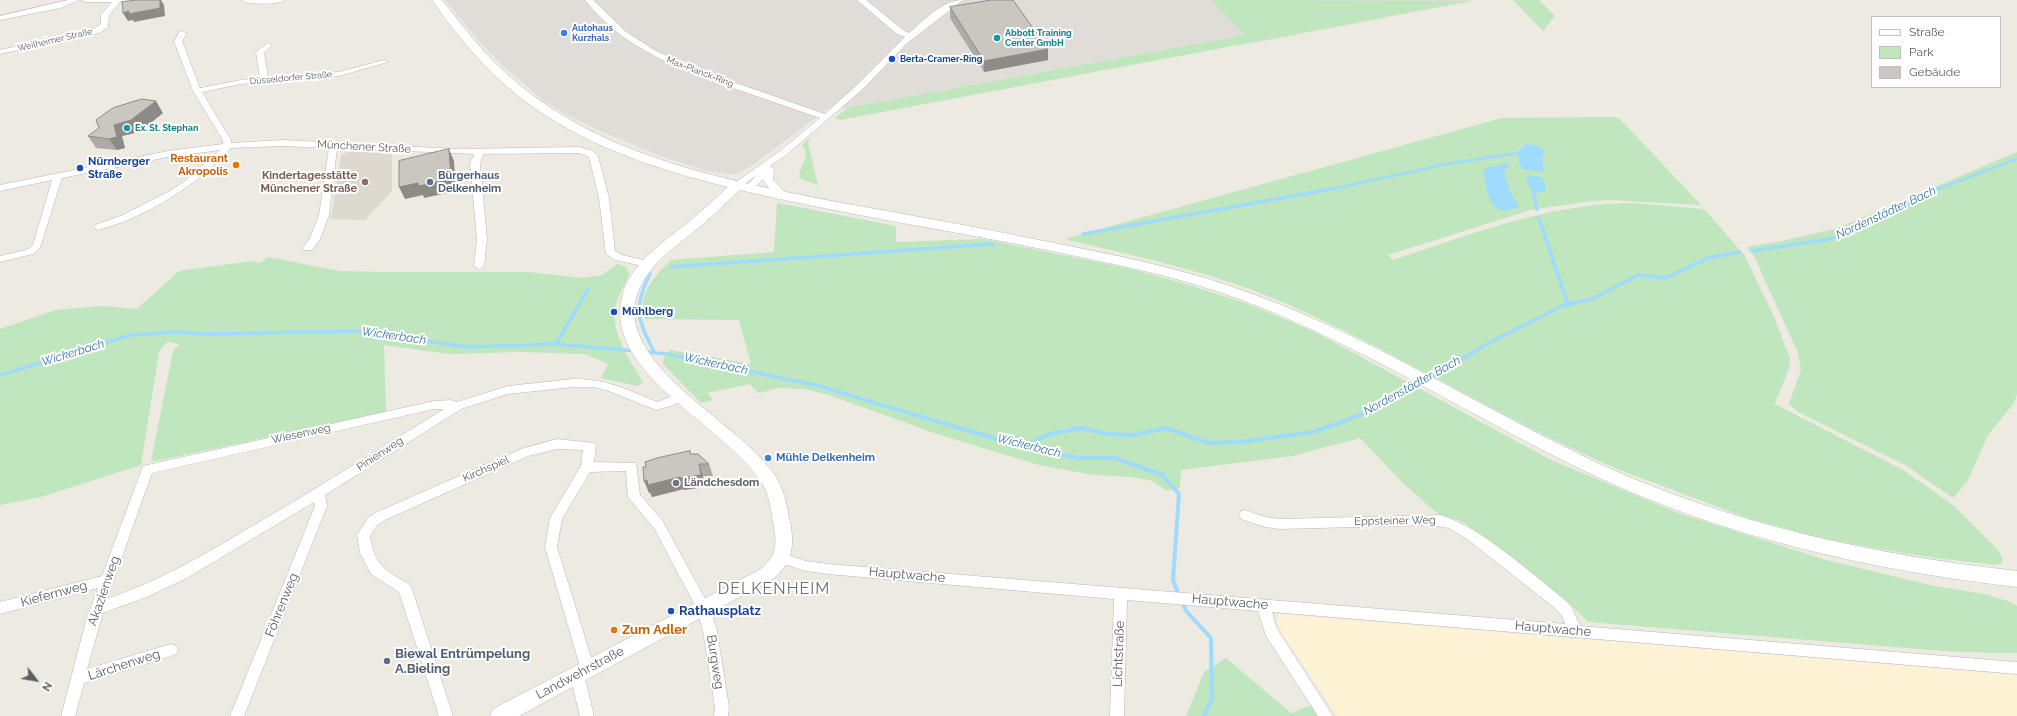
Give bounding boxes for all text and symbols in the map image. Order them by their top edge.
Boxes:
legend [1871,16,2001,88]
place label: Autohaus Kurzhals [572,23,613,44]
text: Straße [1909,25,1945,39]
street label: Weilheimer Straße [16,26,94,54]
marker: Autohaus Kurzhals [559,28,569,38]
place label: Abbott Training Center GmbH [1005,28,1072,49]
marker: Abbott Training Center GmbH [992,33,1002,43]
text: Park [1909,45,1934,59]
street label: Max-Planck-Ring [665,54,735,90]
marker: Berta-Cramer-Ring [887,54,897,64]
place label: Berta-Cramer-Ring [900,54,982,64]
text: Gebäude [1909,65,1960,79]
street label: Düsseldorfer Straße [249,69,333,87]
marker: Ex. St. Stephan [122,123,132,133]
place label: Ex. St. Stephan [135,123,198,133]
street label: Münchener Straße [317,138,411,156]
place label: Restaurant Akropolis [170,152,228,178]
place label: Nürnberger Straße [88,155,150,181]
marker: Restaurant Akropolis [231,160,241,170]
marker: Nürnberger Straße [75,163,85,173]
place label: Kindertagesstätte Münchener Straße [260,169,357,195]
place label: Bürgerhaus Delkenheim [438,169,501,195]
marker: Kindertagesstätte Münchener Straße [360,177,370,187]
marker: Bürgerhaus Delkenheim [425,177,435,187]
water label: Nordenstädter Bach [1834,183,1938,243]
place label: Mühlberg [622,305,673,319]
marker: Mühlberg [609,307,619,317]
water label: Wickerbach [361,324,427,348]
water label: Wickerbach [40,337,106,369]
water label: Wickerbach [683,350,749,378]
water label: Nordenstädter Bach [1361,353,1463,419]
street label: Wiesenweg [270,421,332,447]
water label: Wickerbach [996,431,1062,461]
street label: Pinienweg [354,434,406,474]
place label: Mühle Delkenheim [776,451,875,465]
street label: Kirchspiel [461,453,511,485]
marker: Mühle Delkenheim [763,453,773,463]
place label: Ländchesdom [684,476,759,490]
marker: Ländchesdom [671,478,681,488]
street label: Eppsteiner Weg [1354,514,1436,528]
street label: Akazienweg [85,554,123,628]
street label: Hauptwache [868,564,946,586]
street label: Föhrenweg [262,571,302,639]
street label: Kiefernweg [19,578,89,610]
district label: DELKENHEIM [718,579,830,599]
street label: Hauptwache [1191,591,1269,613]
place label: Rathausplatz [679,603,761,619]
marker: Rathausplatz [666,606,676,616]
street label: Hauptwache [1514,618,1592,640]
street label: Lichtstraße [1110,621,1128,687]
place label: Zum Adler [622,622,687,638]
marker: Zum Adler [609,625,619,635]
street label: Burgweg [703,634,727,690]
street label: Landwehrstraße [533,643,627,703]
street label: Lärchenweg [86,646,162,684]
place label: Biewal Entrümpelung A.Bieling [395,646,530,677]
marker: Biewal Entrümpelung A.Bieling [382,656,392,666]
north arrow [16,660,56,700]
text: N [39,679,54,693]

